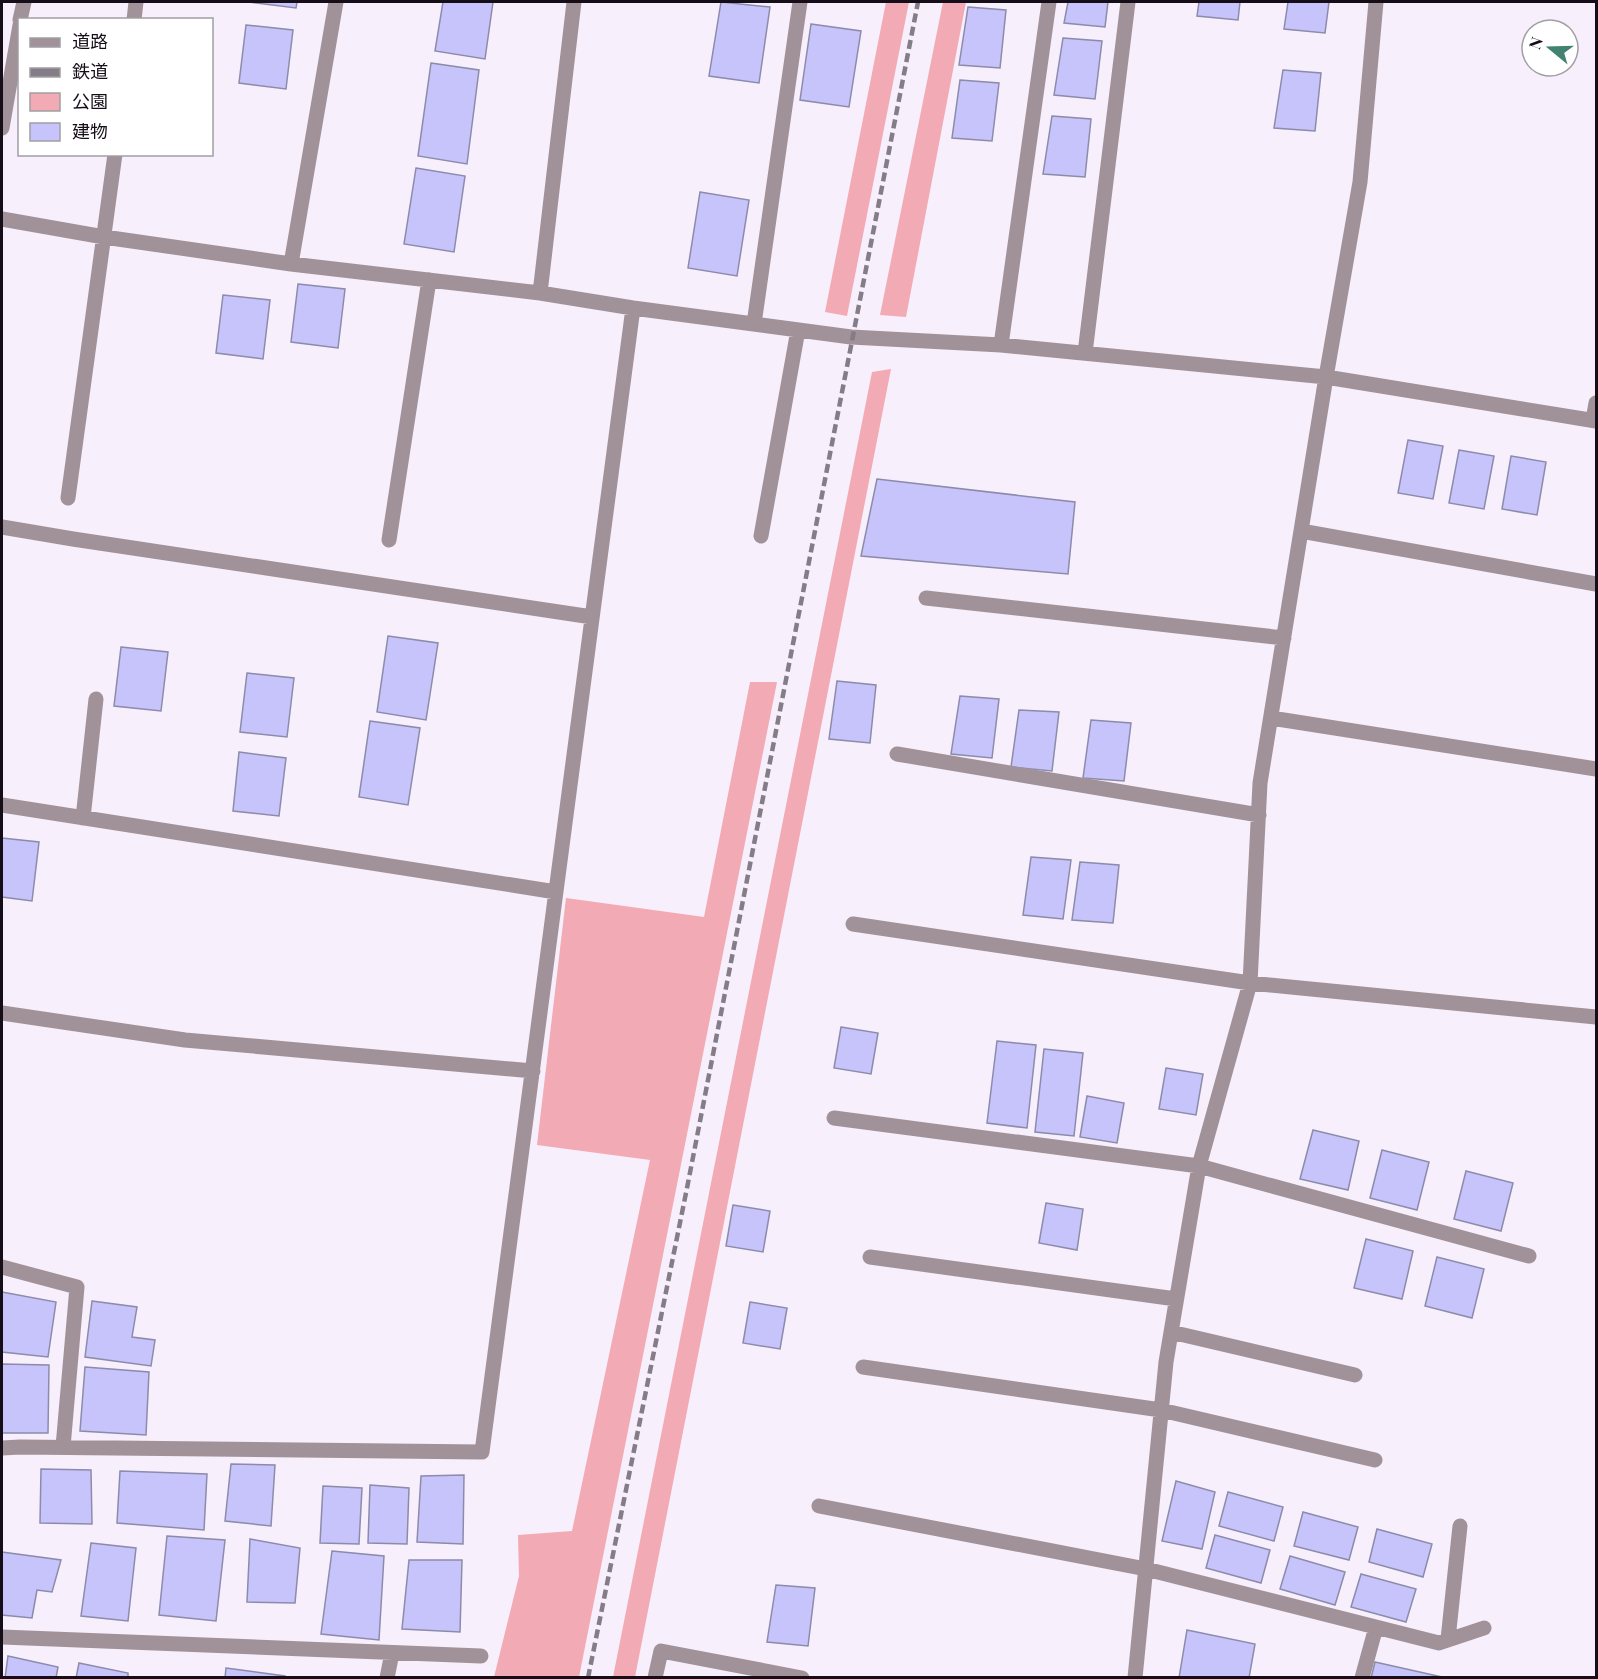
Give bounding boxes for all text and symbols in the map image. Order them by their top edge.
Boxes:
legend [18,18,213,156]
north arrow [1520,18,1580,78]
text: 道路 [72,29,108,53]
text: N [1524,34,1547,52]
text: 鉄道 [72,59,108,83]
text: 公園 [72,89,108,113]
text: 建物 [72,119,108,143]

